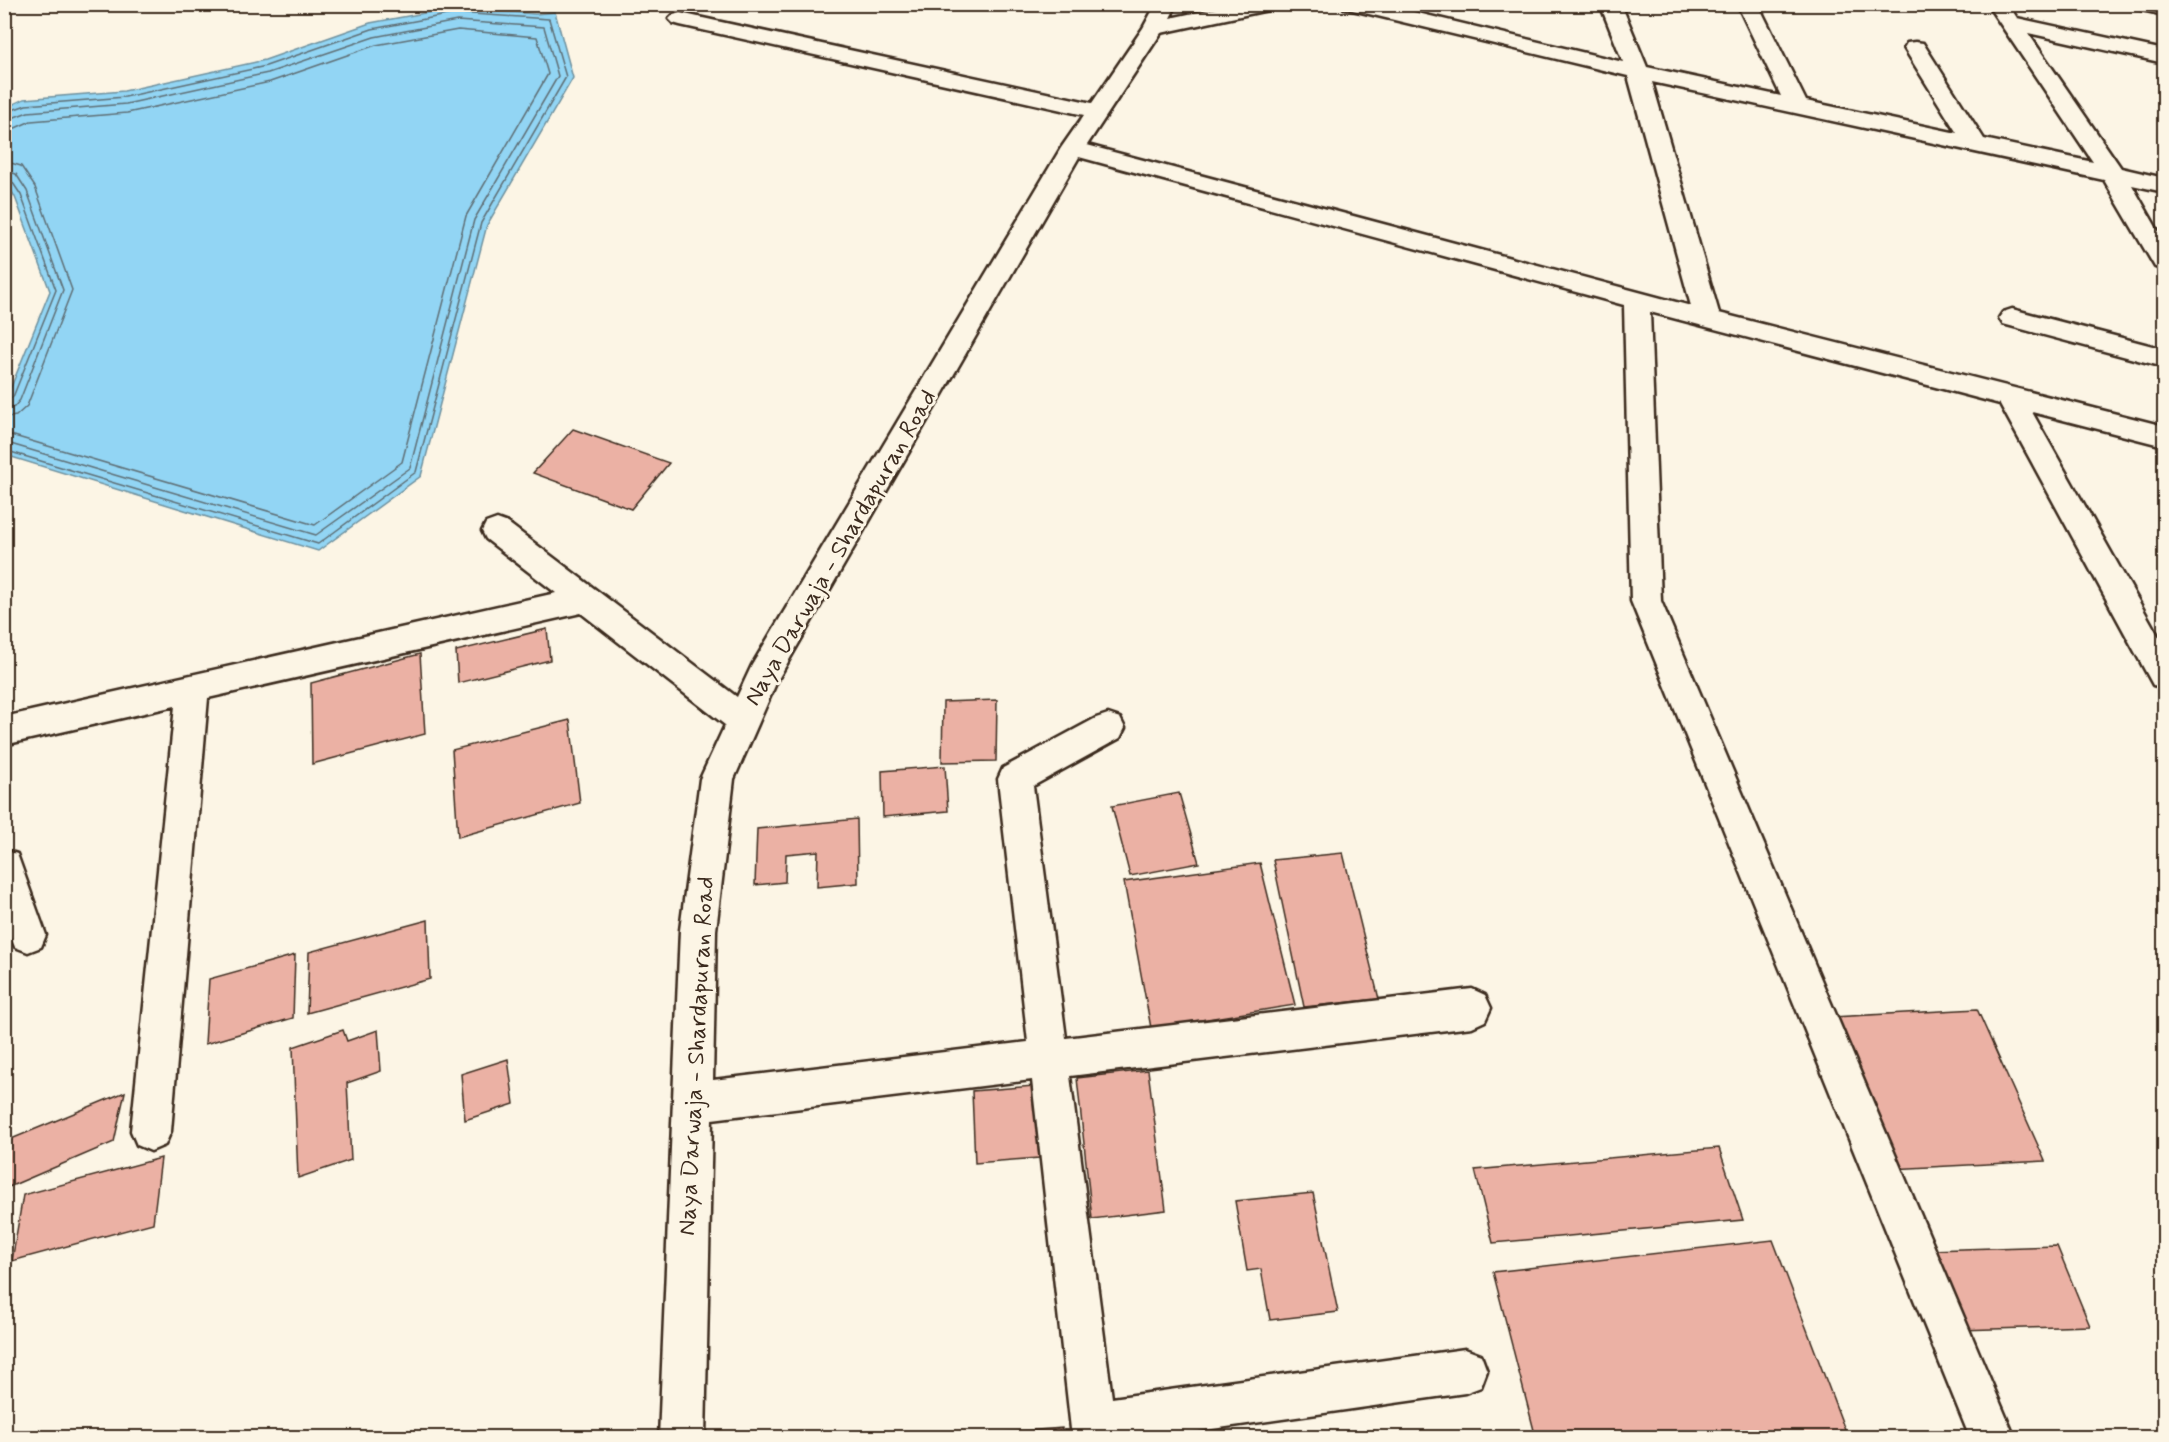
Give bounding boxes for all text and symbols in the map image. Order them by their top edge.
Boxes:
street label: Naya Darwaja - Shardapuran Road [738,384,944,712]
street label: Naya Darwaja - Shardapuran Road [672,876,722,1236]

